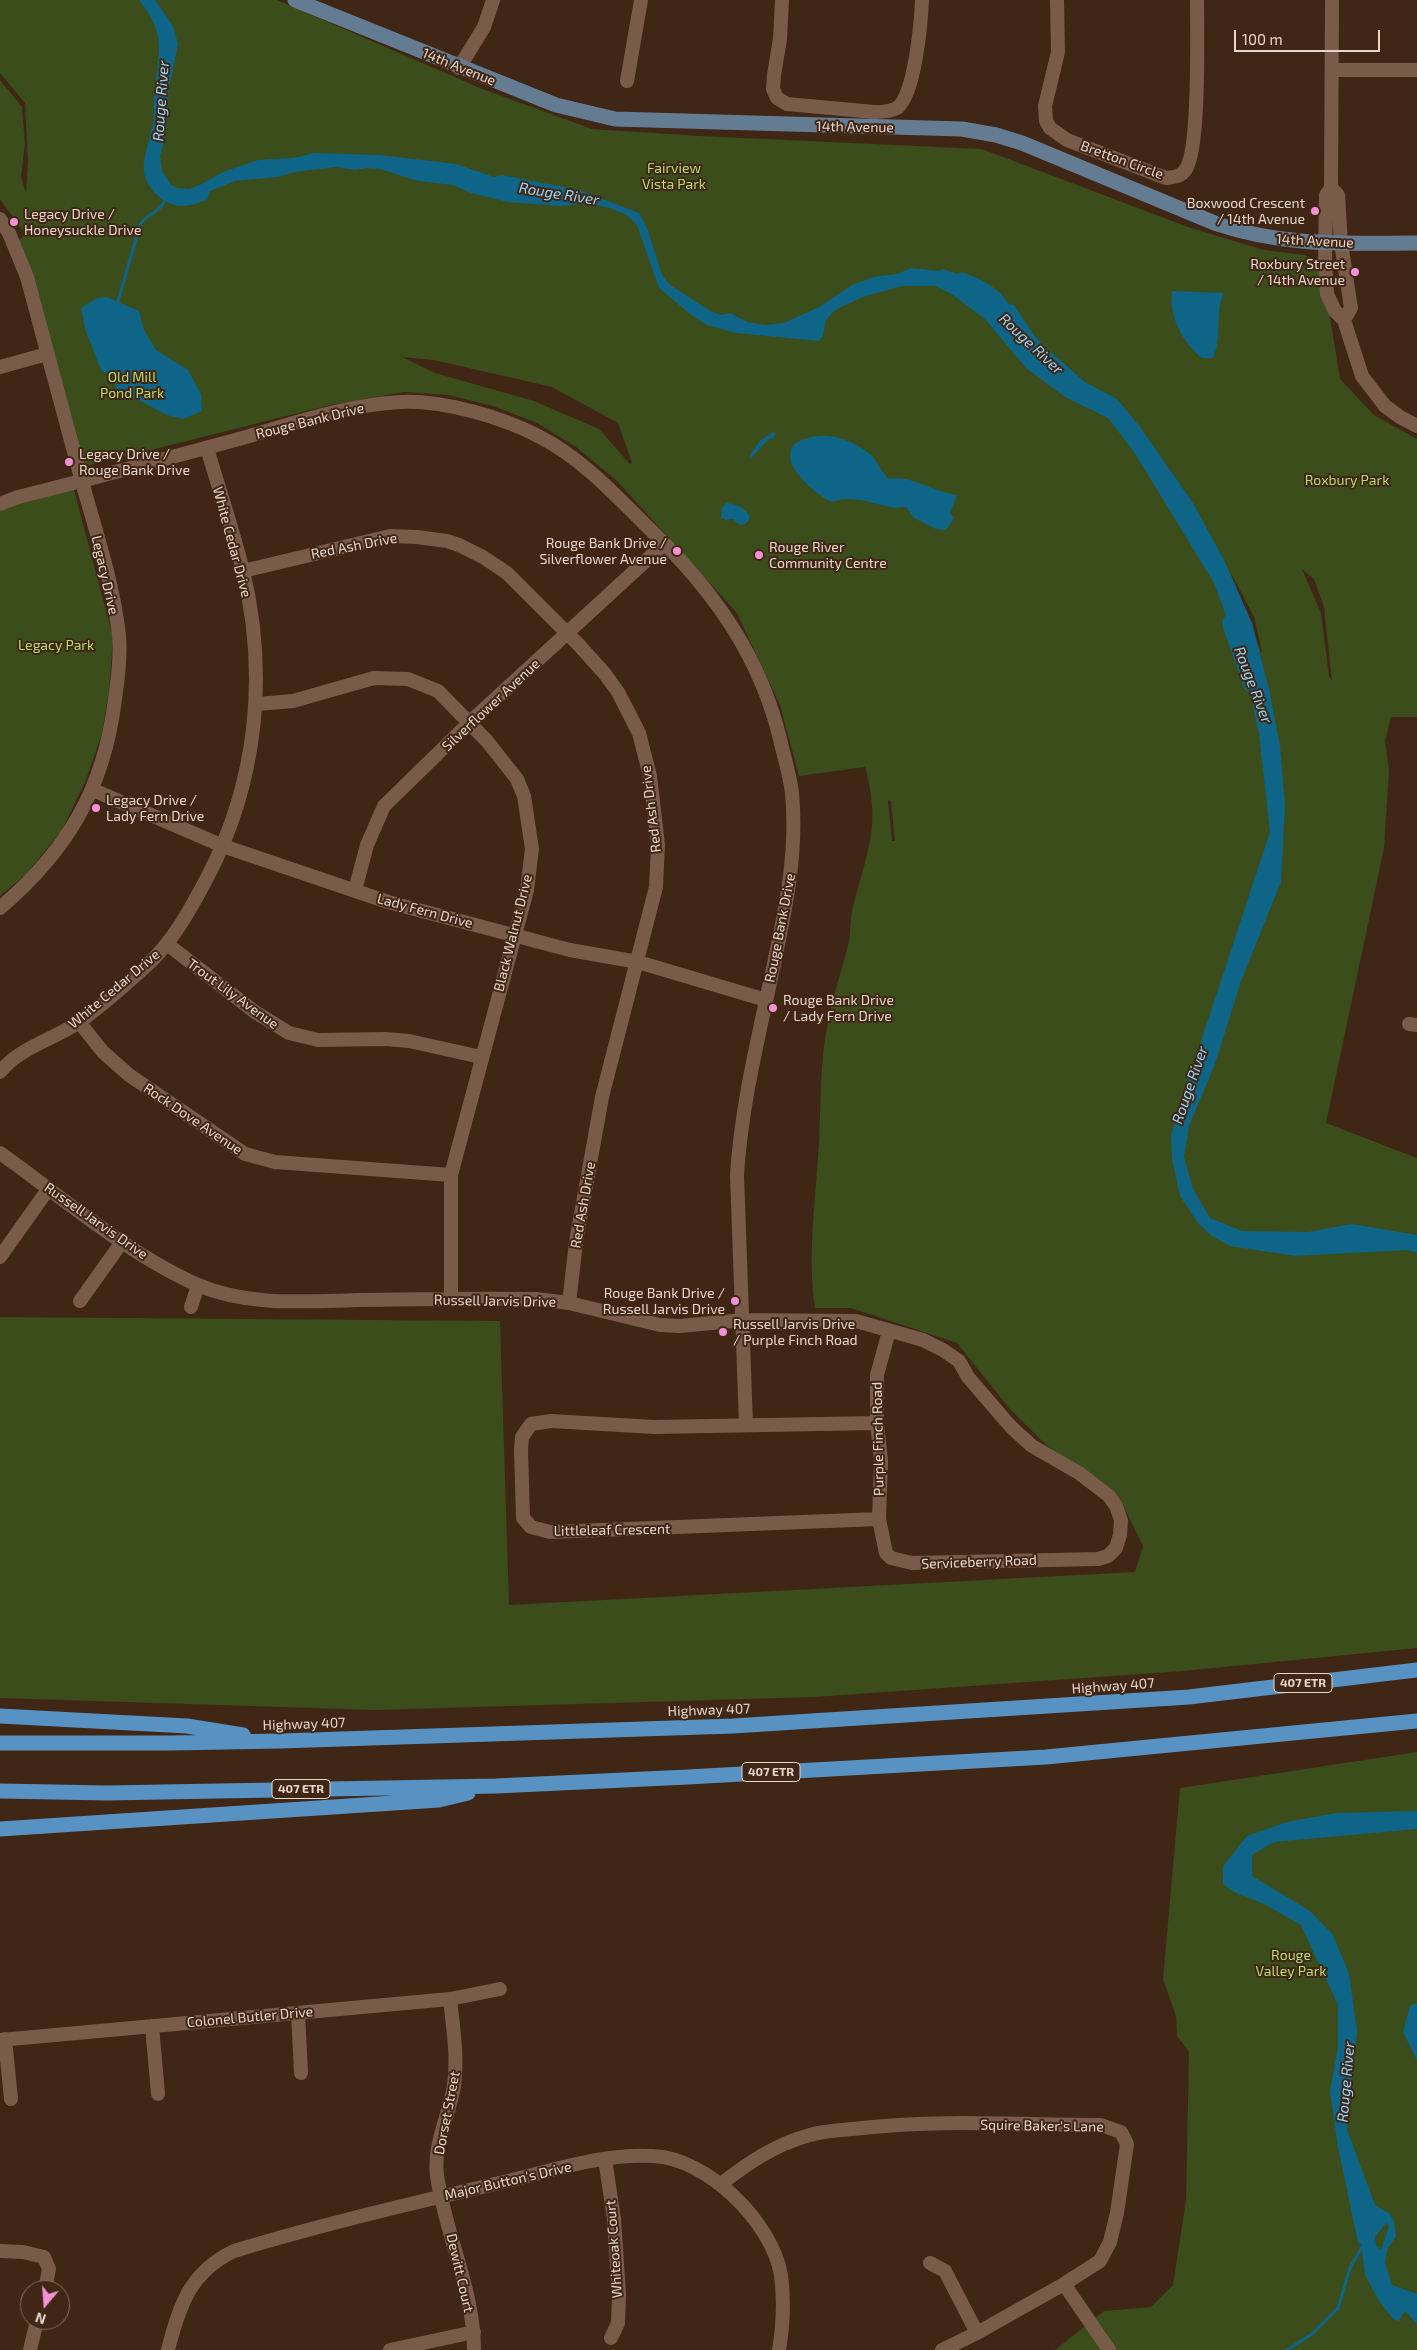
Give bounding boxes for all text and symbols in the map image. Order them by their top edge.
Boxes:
scale bar [1237,20,1383,52]
text: 100 m [1242,30,1283,48]
street label: 14th Avenue [420,45,498,89]
water label: Rouge River [149,60,173,142]
street label: 14th Avenue [816,118,894,136]
street label: Bretton Circle [1078,137,1166,183]
park label: Fairview Vista Park [642,160,706,192]
water label: Rouge River [518,179,600,209]
place label: Boxwood Crescent / 14th Avenue [1187,195,1305,228]
marker: Boxwood Crescent / 14th Avenue [1309,205,1321,217]
place label: Legacy Drive / Honeysuckle Drive [24,206,141,238]
marker: Legacy Drive / Honeysuckle Drive [8,216,20,228]
street label: 14th Avenue [1276,231,1354,251]
place label: Roxbury Street / 14th Avenue [1250,256,1345,288]
marker: Roxbury Street / 14th Avenue [1349,266,1361,278]
water label: Rouge River [995,310,1067,378]
park label: Old Mill Pond Park [100,369,164,402]
street label: Rouge Bank Drive [254,399,366,443]
place label: Legacy Drive / Rouge Bank Drive [79,446,190,478]
marker: Legacy Drive / Rouge Bank Drive [63,456,75,468]
park label: Roxbury Park [1305,472,1389,488]
street label: White Cedar Drive [209,485,255,599]
street label: Red Ash Drive [309,529,399,563]
street label: Legacy Drive [88,534,122,616]
place label: Rouge Bank Drive / Silverflower Avenue [539,535,667,568]
place label: Rouge River Community Centre [769,539,887,572]
marker: Rouge Bank Drive / Silverflower Avenue [671,545,683,557]
marker: Rouge River Community Centre [753,549,765,561]
park label: Legacy Park [18,637,94,653]
water label: Rouge River [1230,644,1276,726]
street label: Silverflower Avenue [439,655,543,755]
street label: Red Ash Drive [637,765,665,853]
place label: Legacy Drive / Lady Fern Drive [106,792,204,824]
marker: Legacy Drive / Lady Fern Drive [90,802,102,814]
street label: Rouge Bank Drive [761,872,799,984]
street label: Black Walnut Drive [490,873,536,993]
street label: Lady Fern Drive [375,890,475,932]
street label: White Cedar Drive [65,946,163,1032]
street label: Trout Lily Avenue [184,955,282,1033]
place label: Rouge Bank Drive / Lady Fern Drive [783,992,894,1024]
marker: Rouge Bank Drive / Lady Fern Drive [767,1002,779,1014]
water label: Rouge River [1168,1044,1212,1126]
street label: Rock Dove Avenue [140,1080,246,1158]
street label: Red Ash Drive [567,1160,599,1250]
street label: Russell Jarvis Drive [41,1179,151,1263]
place label: Rouge Bank Drive / Russell Jarvis Drive [603,1285,725,1318]
street label: Russell Jarvis Drive [434,1292,556,1310]
marker: Rouge Bank Drive / Russell Jarvis Drive [729,1295,741,1307]
place label: Russell Jarvis Drive / Purple Finch Road [733,1316,858,1348]
marker: Russell Jarvis Drive / Purple Finch Road [717,1326,729,1338]
street label: Purple Finch Road [869,1382,887,1496]
street label: Littleleaf Crescent [554,1521,670,1539]
street label: Serviceberry Road [921,1552,1037,1572]
road number: 407 ETR [1274,1674,1332,1692]
street label: Highway 407 [1071,1675,1155,1697]
street label: Highway 407 [667,1700,751,1720]
street label: Highway 407 [262,1714,346,1734]
road number: 407 ETR [742,1762,800,1781]
road number: 407 ETR [272,1780,330,1798]
park label: Rouge Valley Park [1256,1947,1326,1980]
street label: Colonel Butler Drive [186,2003,314,2031]
water label: Rouge River [1333,2041,1359,2123]
street label: Dorset Street [431,2070,463,2156]
street label: Squire Baker's Lane [980,2117,1104,2135]
street label: Major Button's Drive [443,2158,573,2204]
street label: Whiteoak Court [602,2199,626,2299]
street label: Dewitt Court [443,2232,477,2314]
north arrow [20,2280,70,2330]
text: N [33,2309,48,2328]

